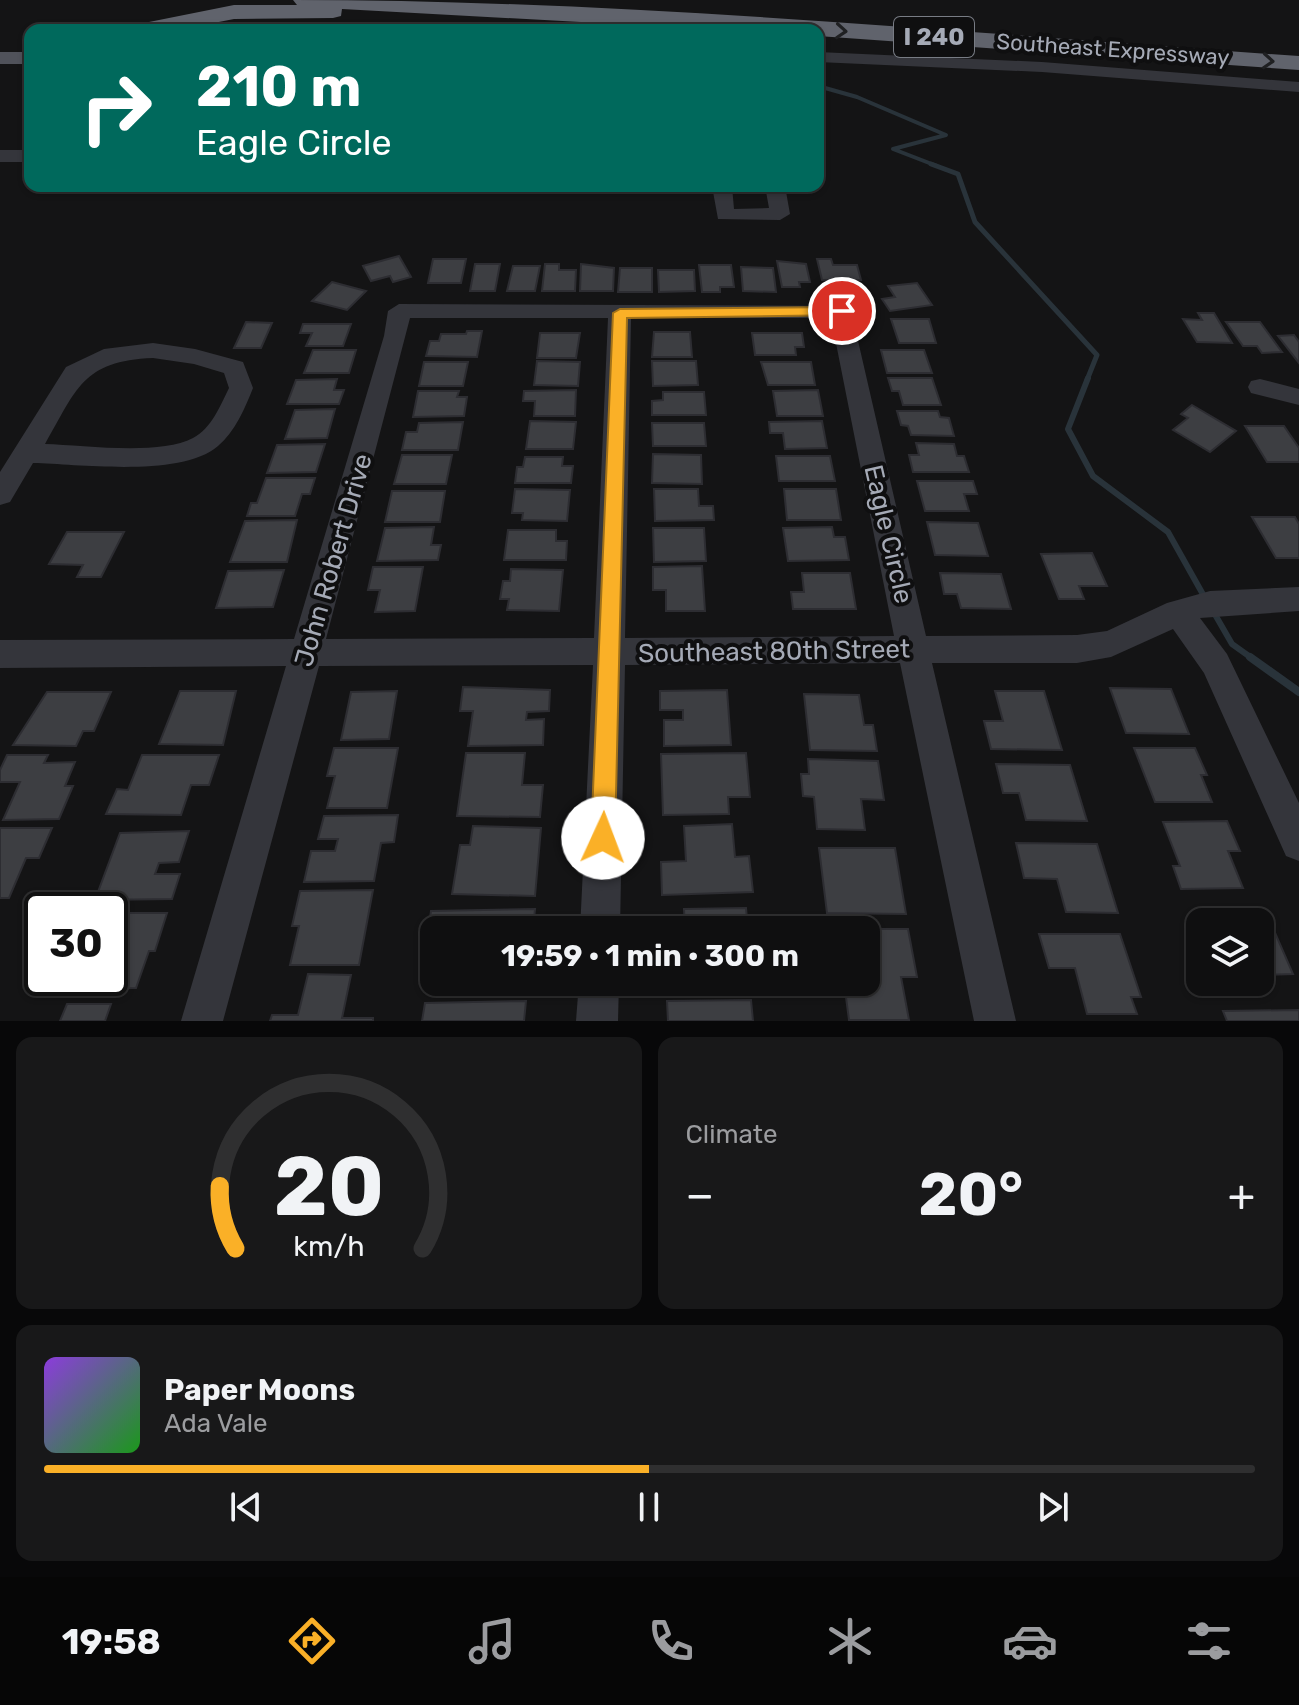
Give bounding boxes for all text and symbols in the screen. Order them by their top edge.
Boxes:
road number: I 240 [894,17,974,57]
one-way arrow [835,22,848,39]
street label: Southeast Expressway [996,28,1230,71]
one-way arrow [1262,52,1275,69]
text: 210 m [196,54,362,120]
icon: right [64,56,168,160]
text: Eagle Circle [196,121,392,164]
pin [808,277,876,345]
icon: arrive [820,289,864,333]
street label: John Robert Drive [288,450,379,670]
street label: Eagle Circle [858,462,920,606]
street label: Southeast 80th Street [638,634,910,669]
position arrow [561,796,645,880]
speed limit sign: 30 [24,892,128,996]
map controls [1186,908,1274,996]
button: layers [1186,908,1274,996]
text: 19:59 · 1 min · 300 m [501,938,799,974]
text: Climate [686,1119,778,1150]
text: 20 [273,1137,384,1236]
text: 20° [919,1159,1023,1230]
text: − [686,1169,714,1221]
text: + [1228,1169,1255,1221]
text: km/h [293,1229,364,1263]
text: Paper Moons [164,1372,355,1408]
text: Ada Vale [164,1408,268,1439]
icon: previous [224,1485,268,1529]
icon: pause [627,1485,671,1529]
icon: next [1031,1485,1075,1529]
icon: directions [284,1613,340,1669]
icon: music [464,1613,520,1669]
icon: phone [643,1613,699,1669]
icon: climate [822,1613,878,1669]
icon: car [1002,1613,1058,1669]
icon: filters [1181,1613,1237,1669]
text: 19:58 [62,1620,161,1663]

